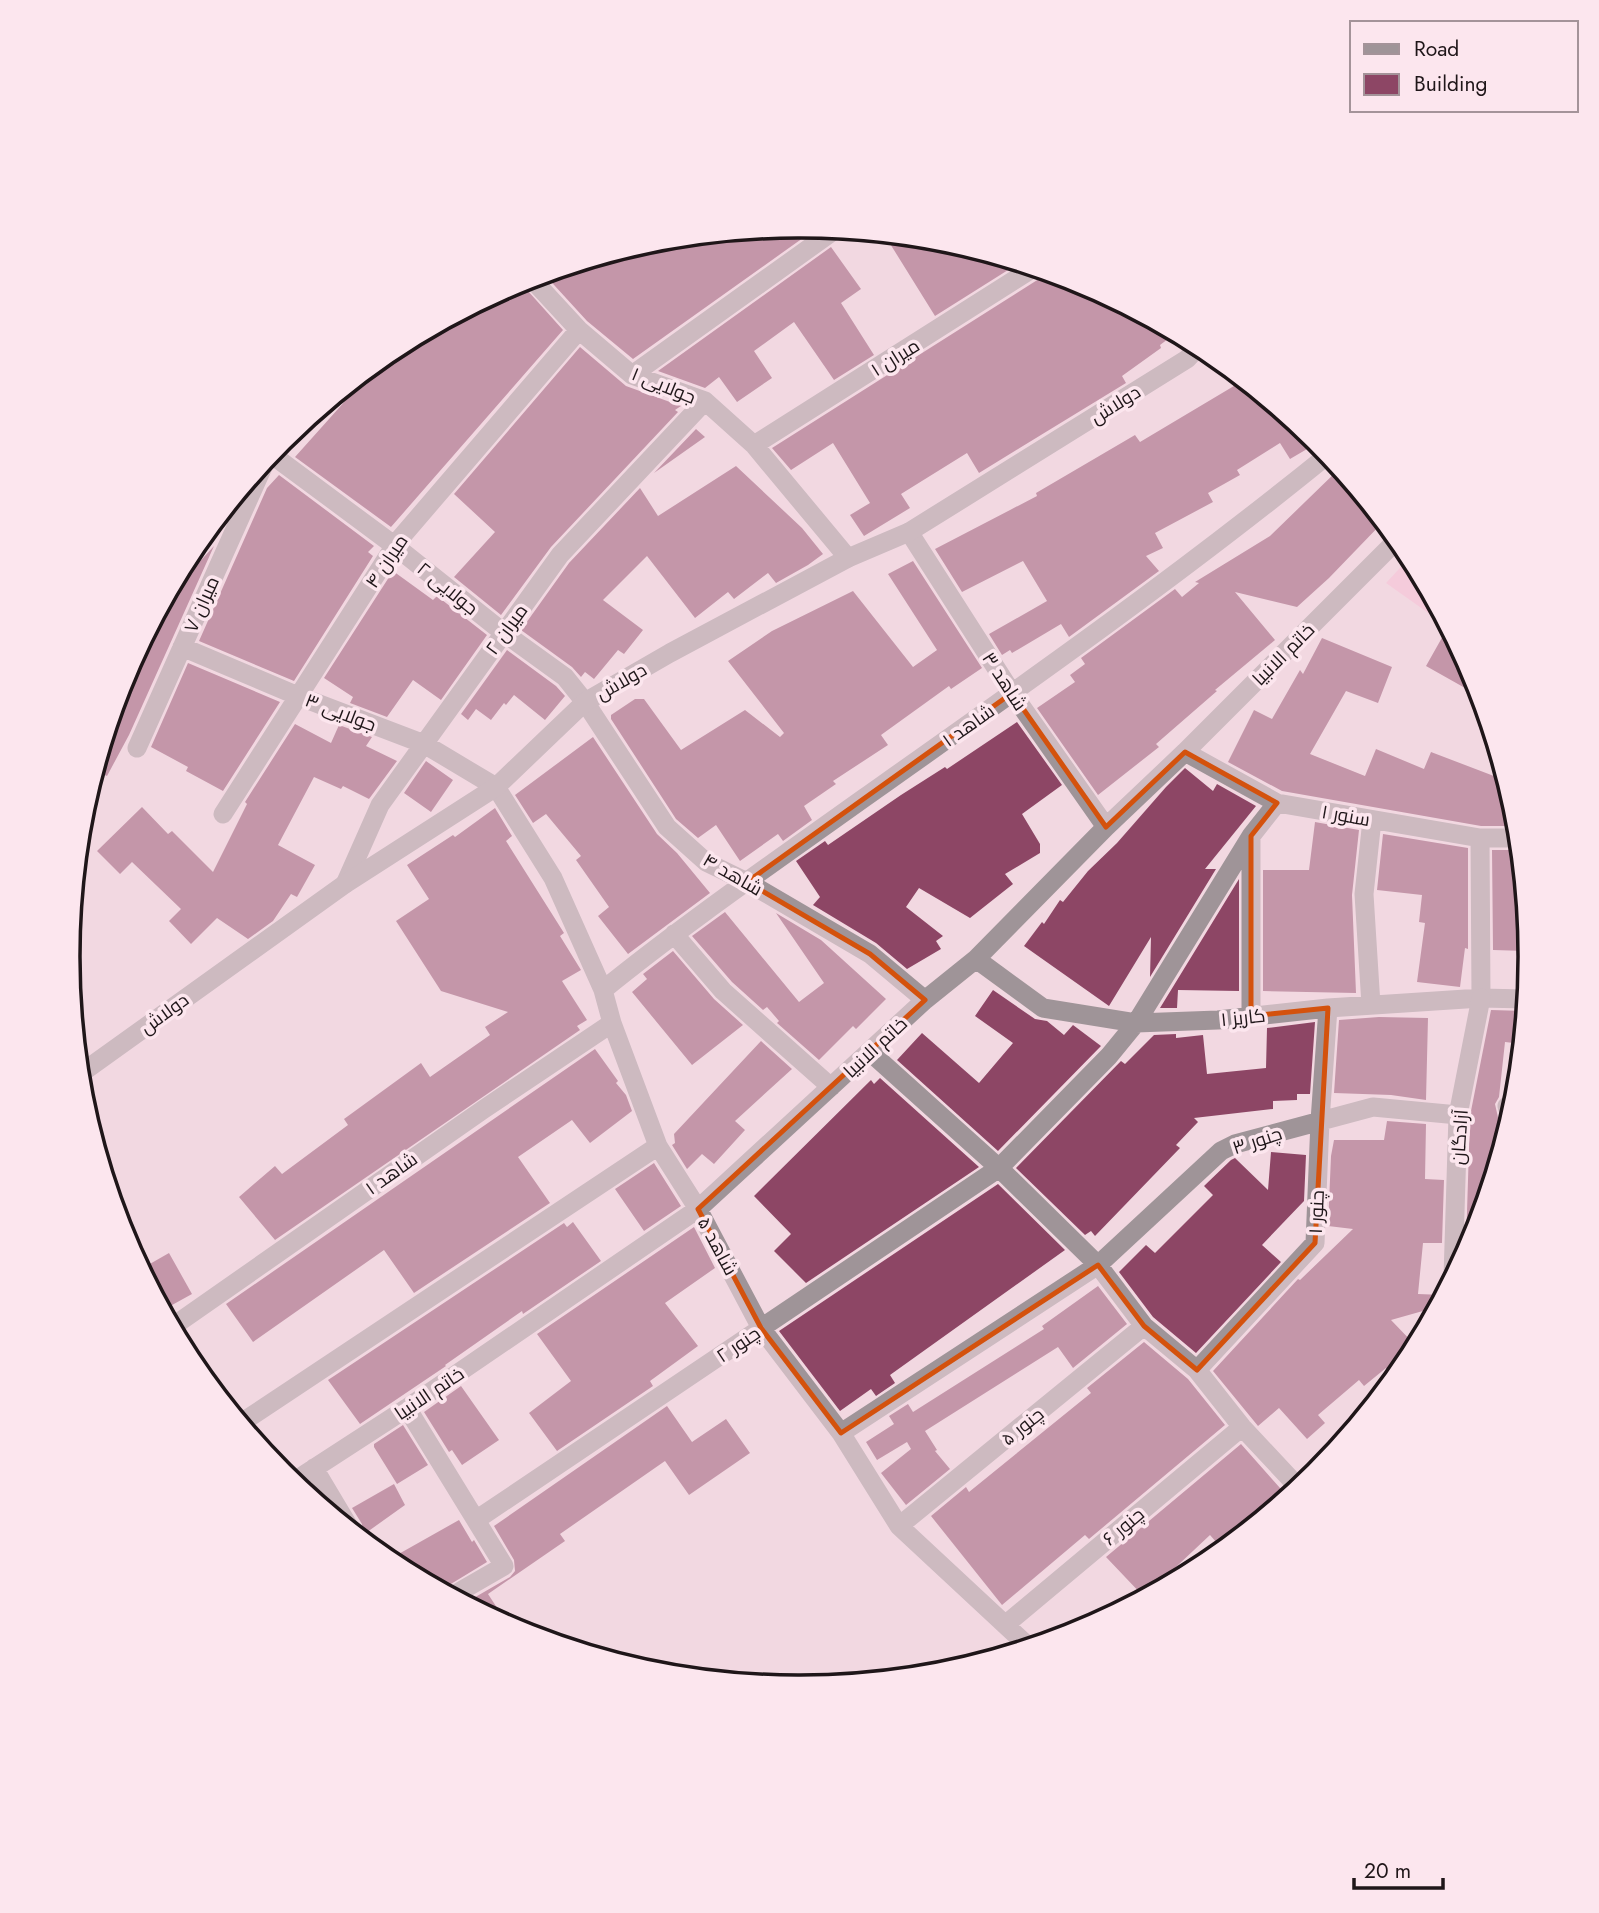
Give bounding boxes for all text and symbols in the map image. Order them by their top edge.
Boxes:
legend [1350,21,1578,112]
text: Road [1414,34,1459,64]
text: Building [1414,69,1487,99]
street label: میران ۱ [866,332,925,383]
street label: جولایی ۱ [628,360,700,411]
street label: دولاش [1085,378,1146,430]
street label: میران ۴ [359,529,414,594]
street label: جولایی ۲ [411,555,484,621]
street label: میران ۷ [177,572,226,637]
street label: میران ۲ [479,598,534,660]
street label: خاتم الانبیا [1246,617,1321,692]
street label: شاهد ۳ [976,647,1034,716]
street label: دولاش [591,656,652,707]
street label: جولایی ۳ [301,687,380,738]
street label: شاهد ۱ [937,698,1000,753]
street label: سنور ۱ [1320,798,1372,833]
street label: شاهد ۴ [698,847,768,902]
street label: دولاش [134,986,194,1040]
street label: کاریز ۱ [1219,1002,1267,1033]
street label: خاتم الانبیا [837,1011,913,1084]
street label: آزادگان [1444,1108,1475,1166]
street label: چنور ۳ [1229,1120,1285,1161]
street label: شاهد ۱ [360,1146,423,1201]
street label: چنور ۱ [1302,1190,1331,1235]
street label: شاهد ۵ [691,1212,744,1280]
street label: چنور ۲ [711,1320,766,1369]
street label: خاتم الانبیا [389,1360,469,1427]
street label: چنور ۵ [995,1401,1050,1452]
street label: چنور ۶ [1097,1501,1150,1552]
scale bar [1354,1846,1443,1890]
text: 20 m [1364,1856,1411,1886]

